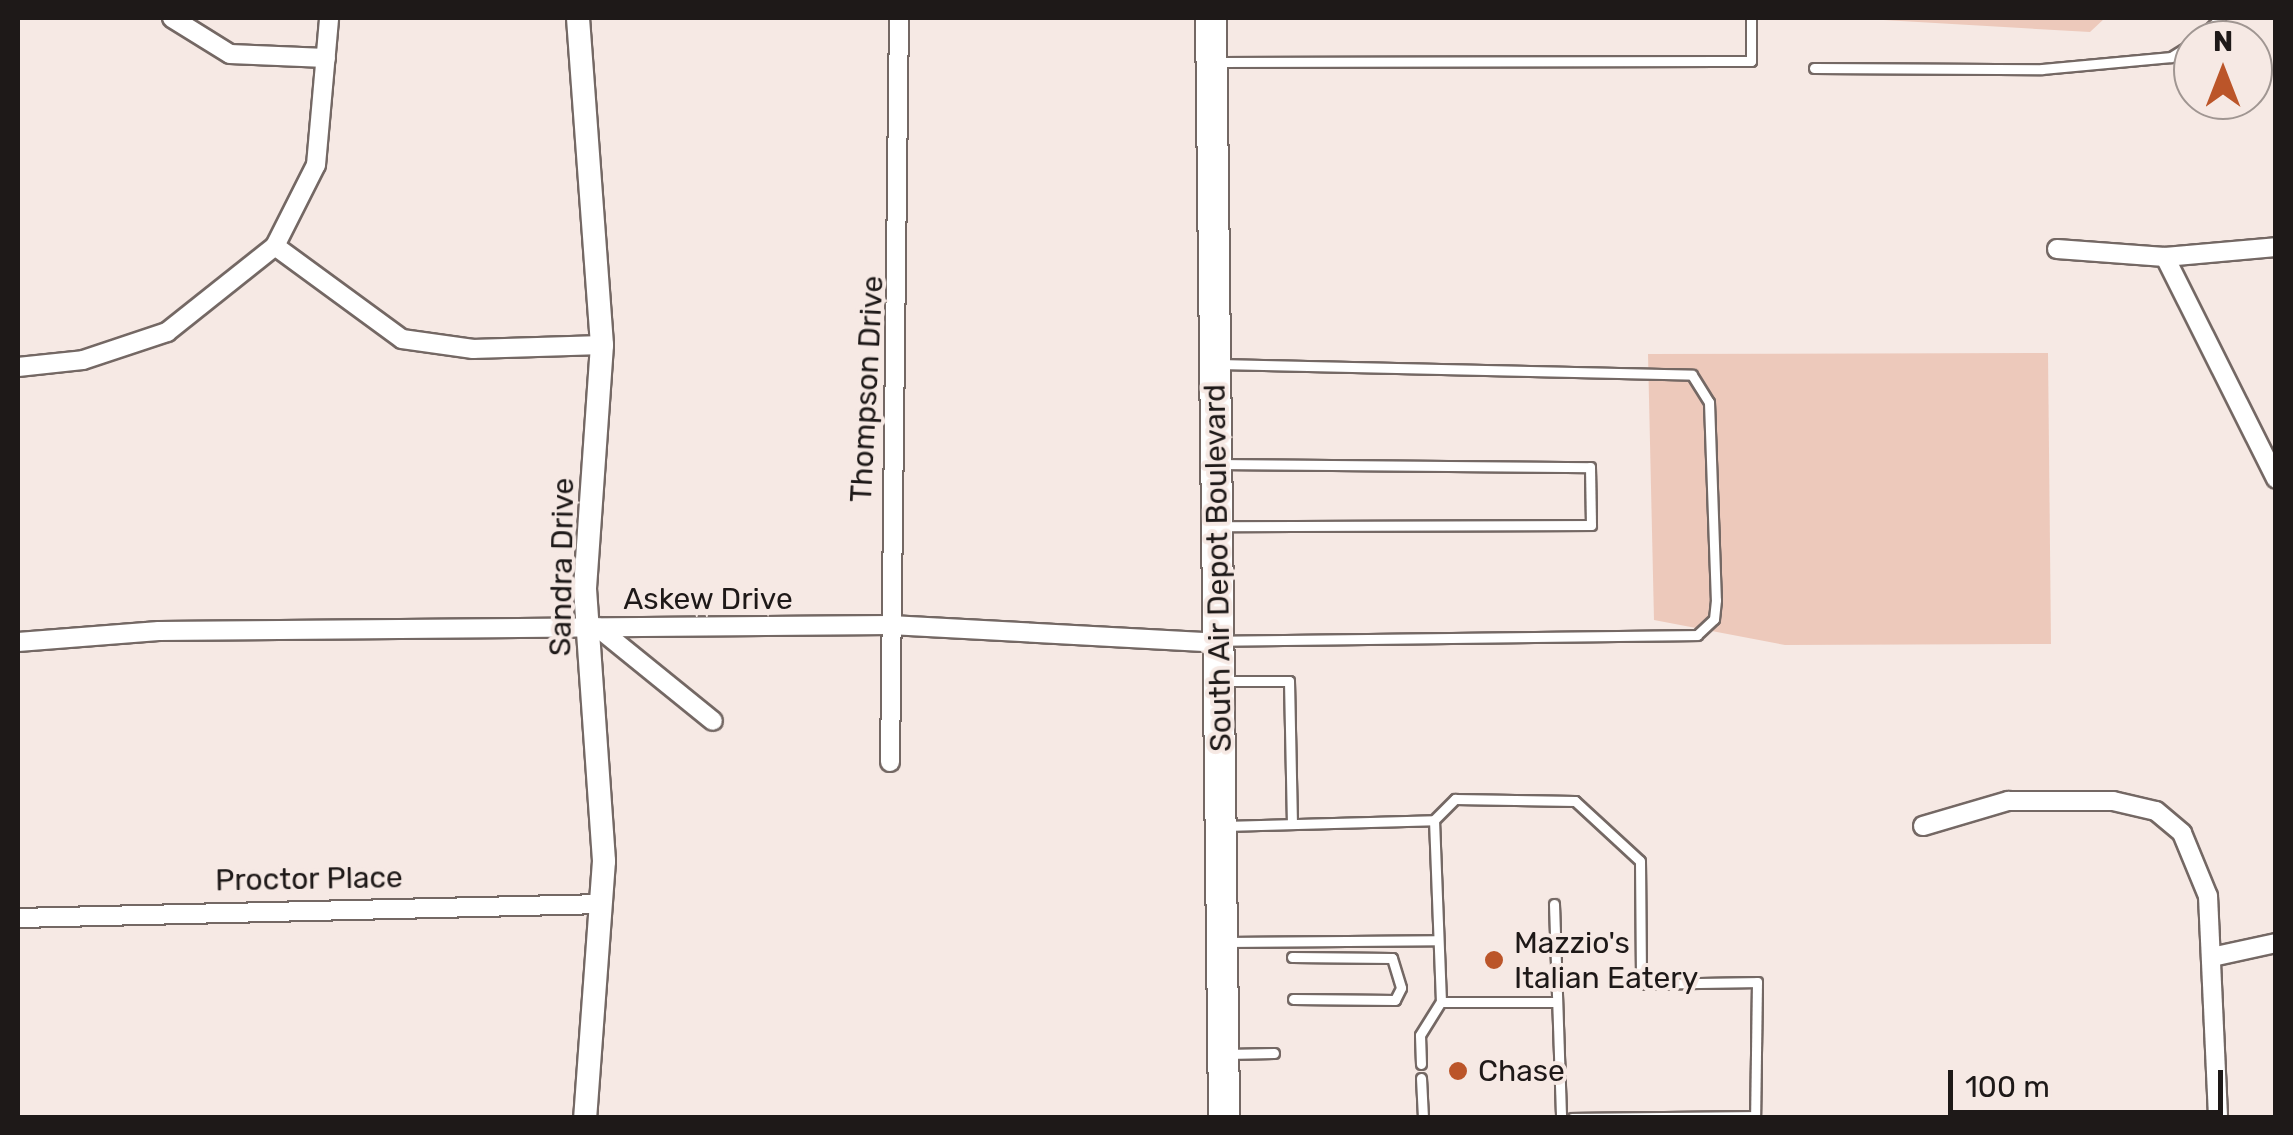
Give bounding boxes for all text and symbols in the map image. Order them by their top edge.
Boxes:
north arrow [2173,20,2273,120]
text: N [2213,25,2233,58]
street label: Thompson Drive [843,275,891,503]
street label: South Air Depot Boulevard [1197,383,1239,753]
street label: Sandra Drive [542,477,582,657]
street label: Askew Drive [623,581,793,617]
street label: Proctor Place [215,859,403,899]
place label: Mazzio's Italian Eatery [1514,925,1698,996]
marker: Mazzio's Italian Eatery [1483,949,1505,971]
scale bar [1953,1050,2228,1112]
place label: Chase [1478,1053,1565,1089]
marker: Chase [1447,1060,1469,1082]
text: 100 m [1965,1069,2050,1105]

